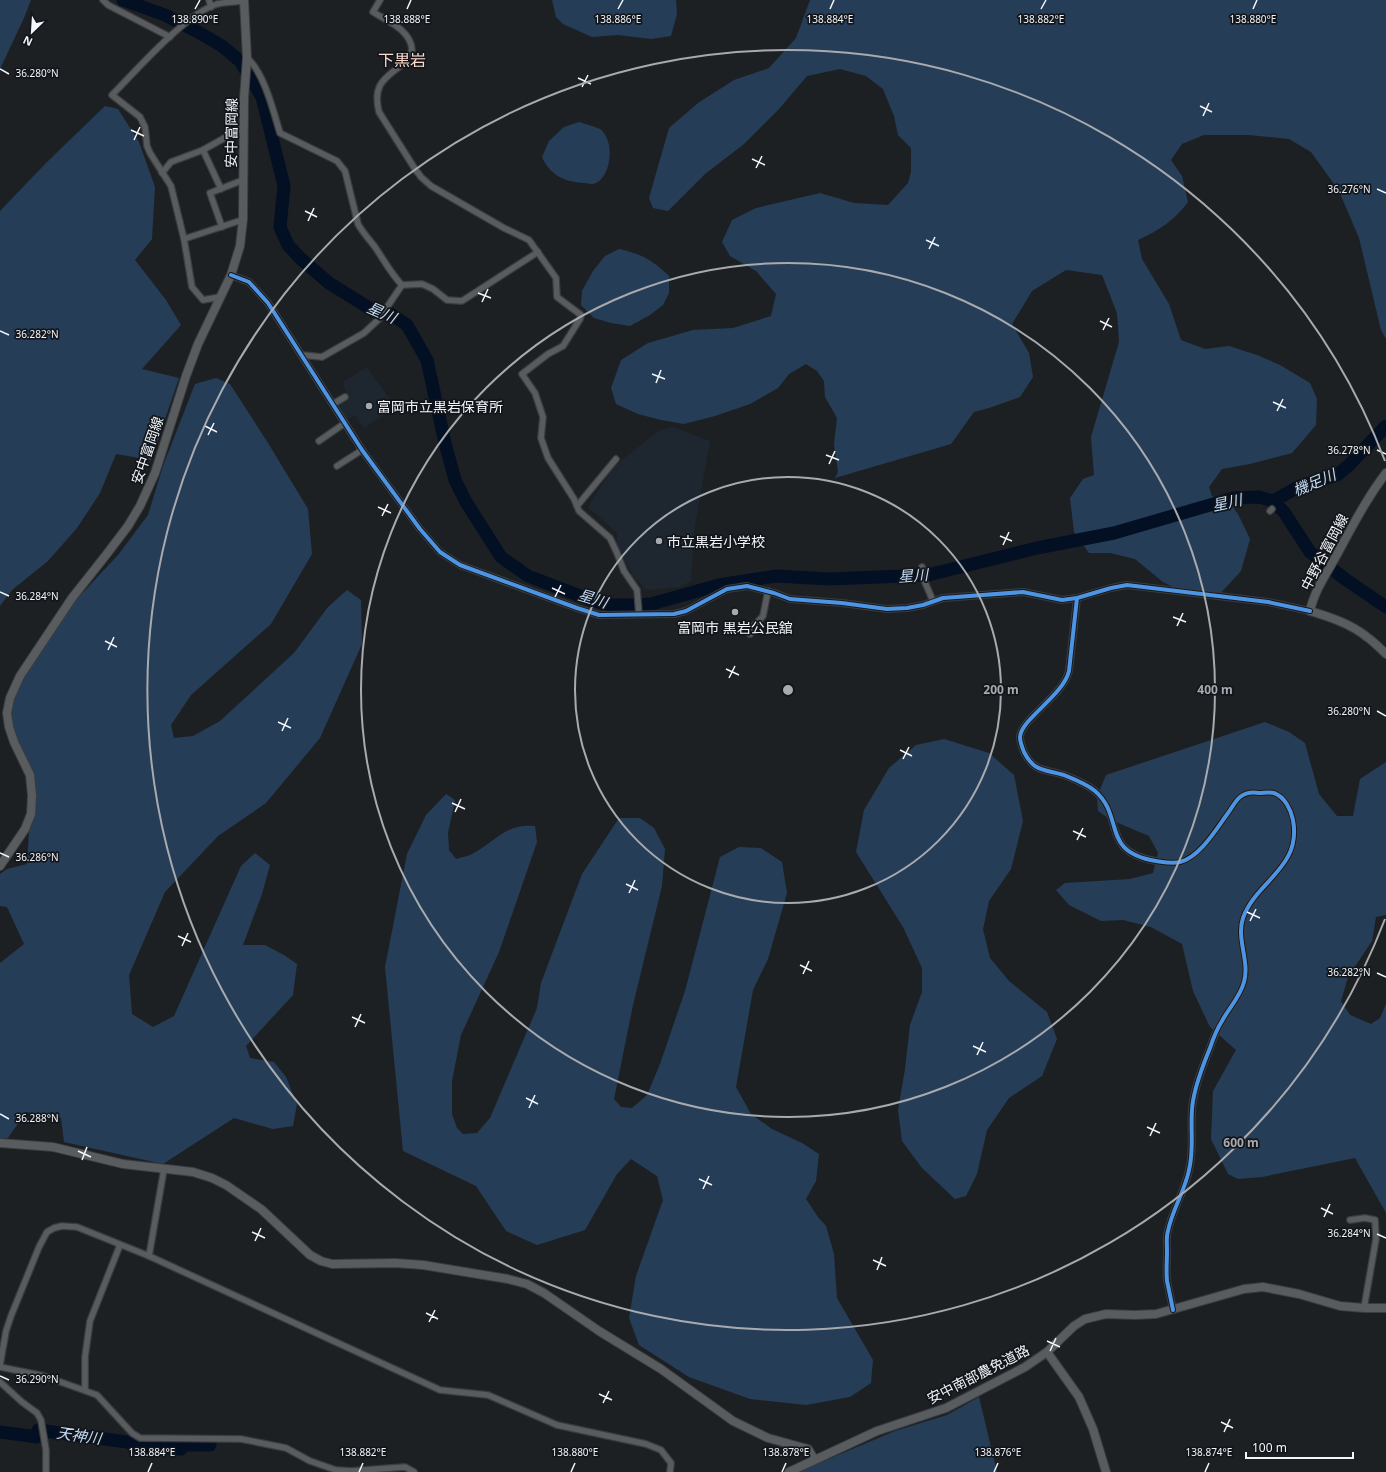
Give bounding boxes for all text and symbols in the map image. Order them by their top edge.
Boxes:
north arrow [12,12,52,52]
text: 138.890°E [172,12,218,26]
text: 138.888°E [384,12,430,26]
text: 138.886°E [595,12,641,26]
text: 138.884°E [807,12,853,26]
text: 138.882°E [1018,12,1064,26]
text: 138.880°E [1230,12,1276,26]
text: N [20,33,35,50]
district label: 下黒岩 [378,49,426,71]
text: 36.280°N [15,66,59,80]
street label: 安中富岡線 [221,98,241,168]
text: 36.276°N [1327,182,1371,196]
water label: 星川 [364,297,402,328]
text: 36.282°N [15,327,59,341]
place label: 富岡市立黒岩保育所 [377,397,503,416]
marker: 富岡市立黒岩保育所 [364,401,374,411]
street label: 安中富岡線 [127,414,167,486]
text: 36.278°N [1327,443,1371,457]
water label: 機足川 [1289,463,1340,500]
water label: 星川 [1210,489,1246,515]
street label: 中野谷富岡線 [1296,510,1352,594]
place label: 市立黒岩小学校 [667,532,765,551]
marker: 市立黒岩小学校 [654,536,664,546]
water label: 星川 [897,564,931,586]
water label: 星川 [576,584,612,613]
text: 36.284°N [15,589,59,603]
marker: 富岡市 黒岩公民舘 [730,607,740,617]
place label: 富岡市 黒岩公民舘 [677,618,793,637]
text: 200 m [983,681,1019,698]
text: 400 m [1197,681,1233,698]
centre of rings [781,683,795,697]
text: 36.280°N [1327,704,1371,718]
text: 36.286°N [15,850,59,864]
text: 36.282°N [1327,965,1371,979]
text: 36.288°N [15,1111,59,1125]
text: 600 m [1223,1134,1259,1151]
text: 36.284°N [1327,1226,1371,1240]
street label: 安中南部農免道路 [924,1340,1032,1408]
text: 36.290°N [15,1372,59,1386]
water label: 天神川 [55,1422,105,1448]
scale bar [1246,1434,1353,1460]
text: 100 m [1252,1439,1287,1456]
text: 138.884°E [129,1445,175,1459]
text: 138.882°E [340,1445,386,1459]
text: 138.880°E [552,1445,598,1459]
text: 138.878°E [763,1445,809,1459]
text: 138.876°E [975,1445,1021,1459]
text: 138.874°E [1186,1445,1232,1459]

